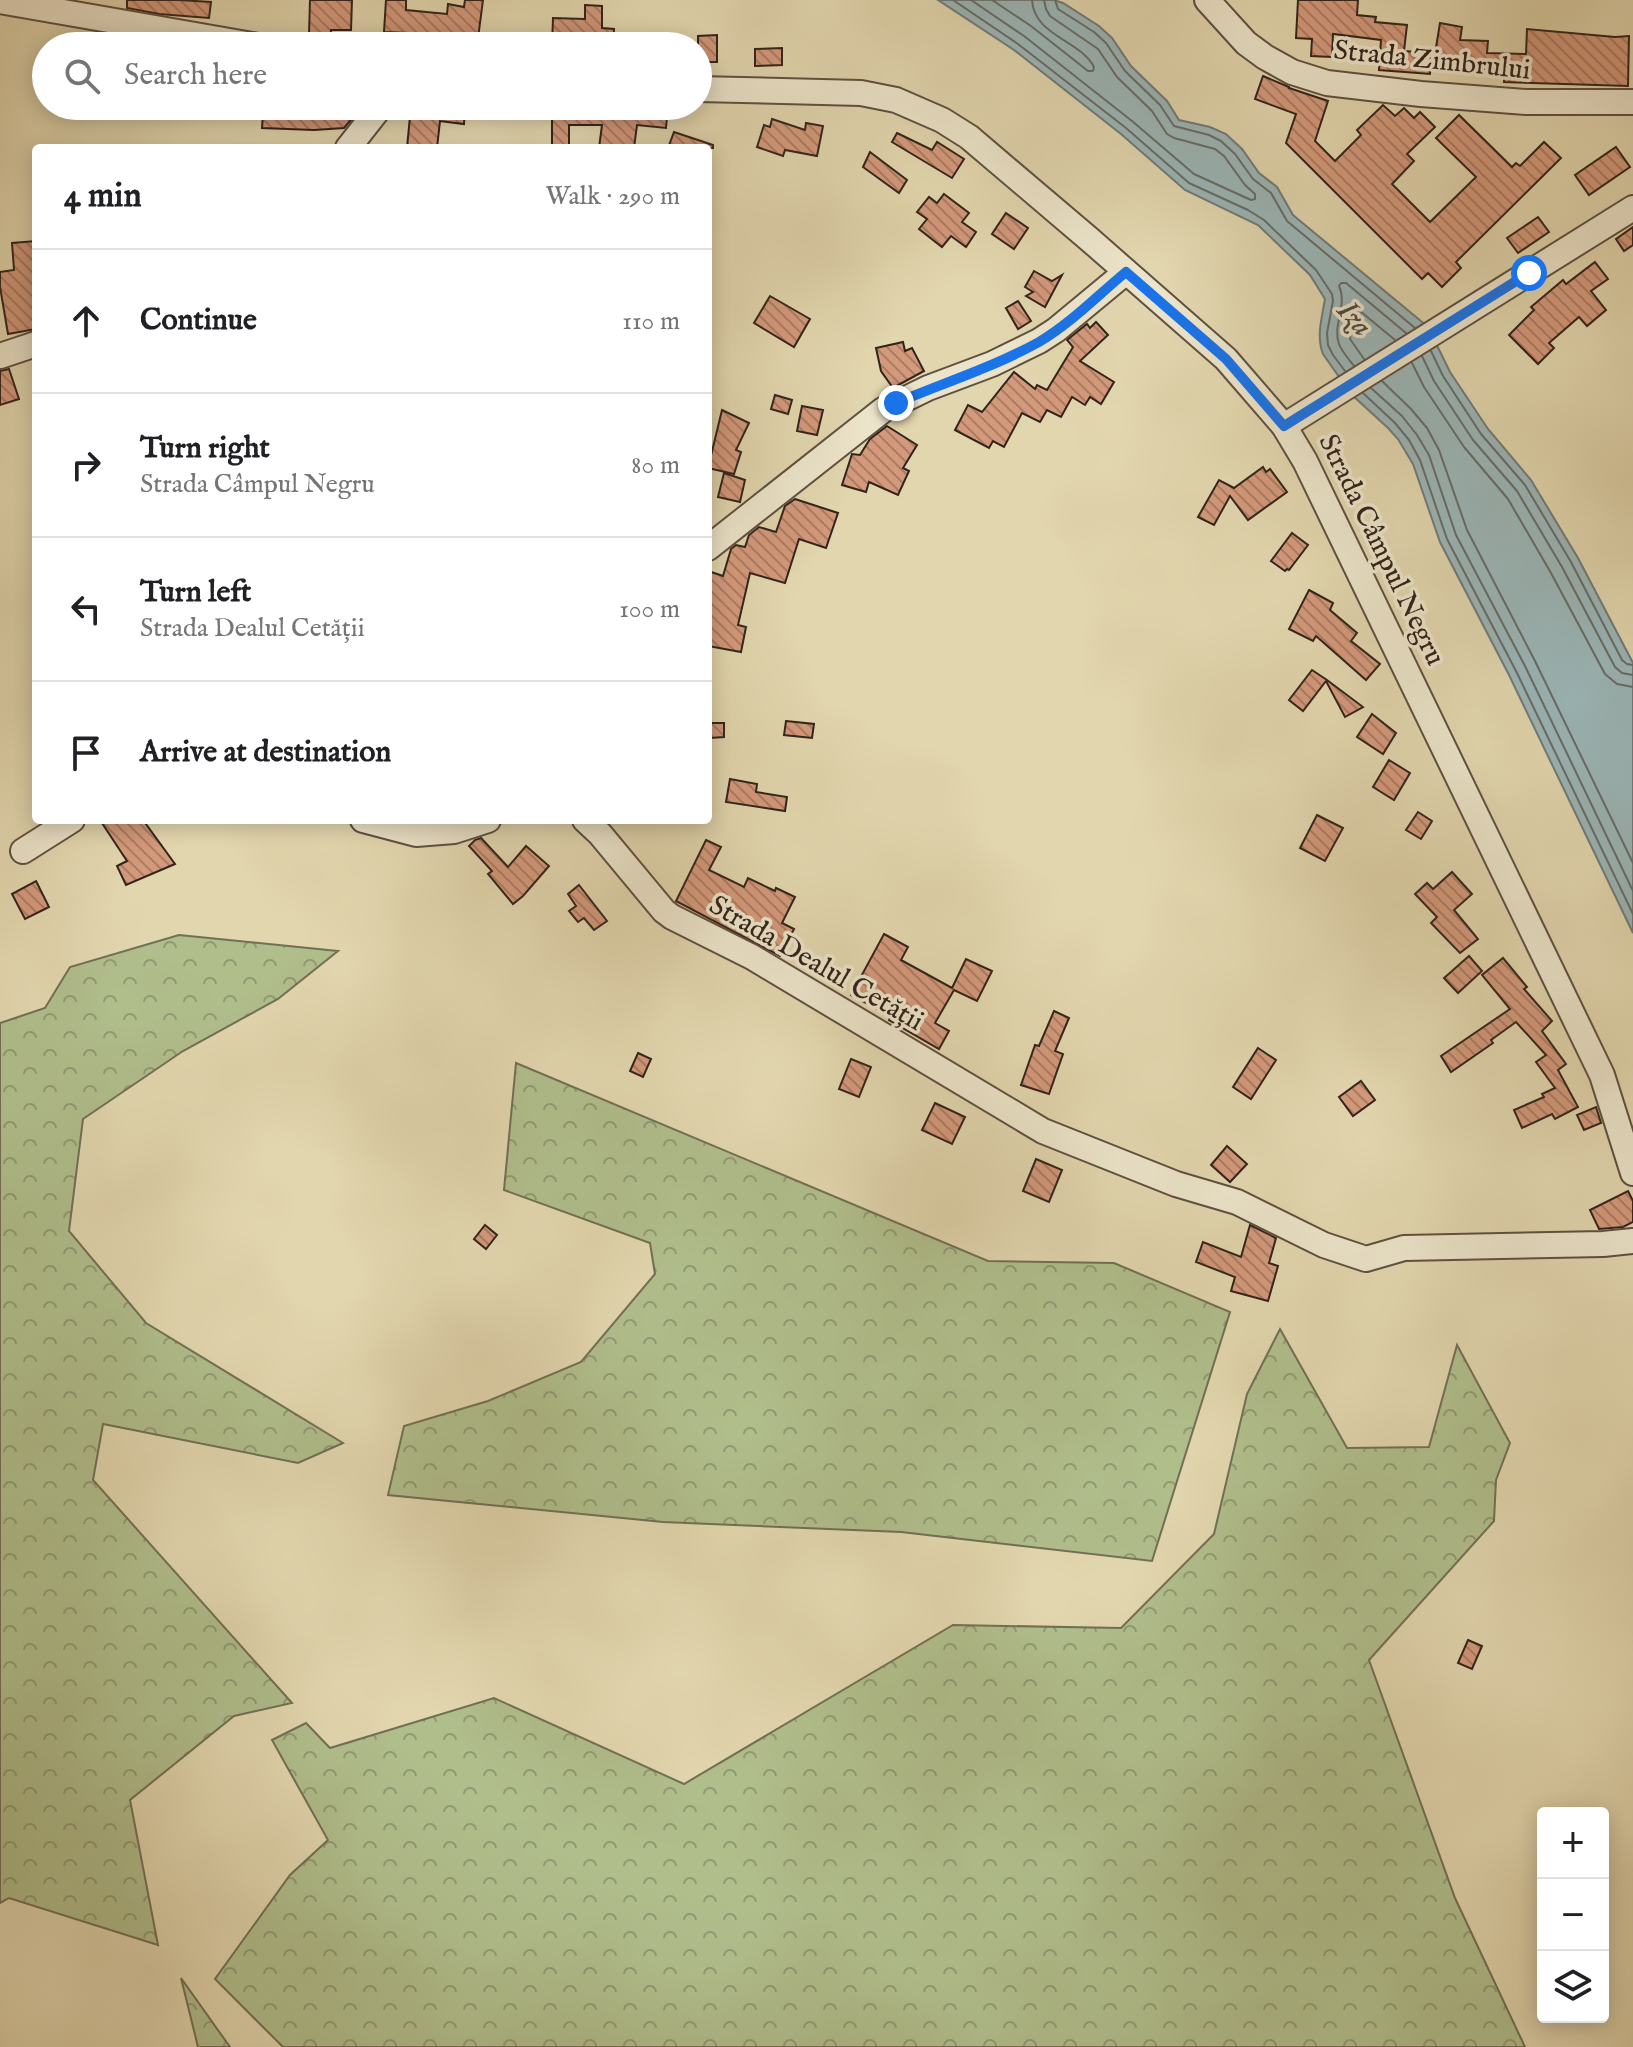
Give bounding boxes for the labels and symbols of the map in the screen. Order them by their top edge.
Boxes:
street label: Strada Zimbrului [1332,33,1532,89]
route start [1511,255,1547,291]
water label: Iza [1327,292,1380,345]
route end [878,385,914,421]
street label: Strada Câmpul Negru [1310,429,1452,671]
street label: Strada Dealul Cetății [702,888,930,1040]

